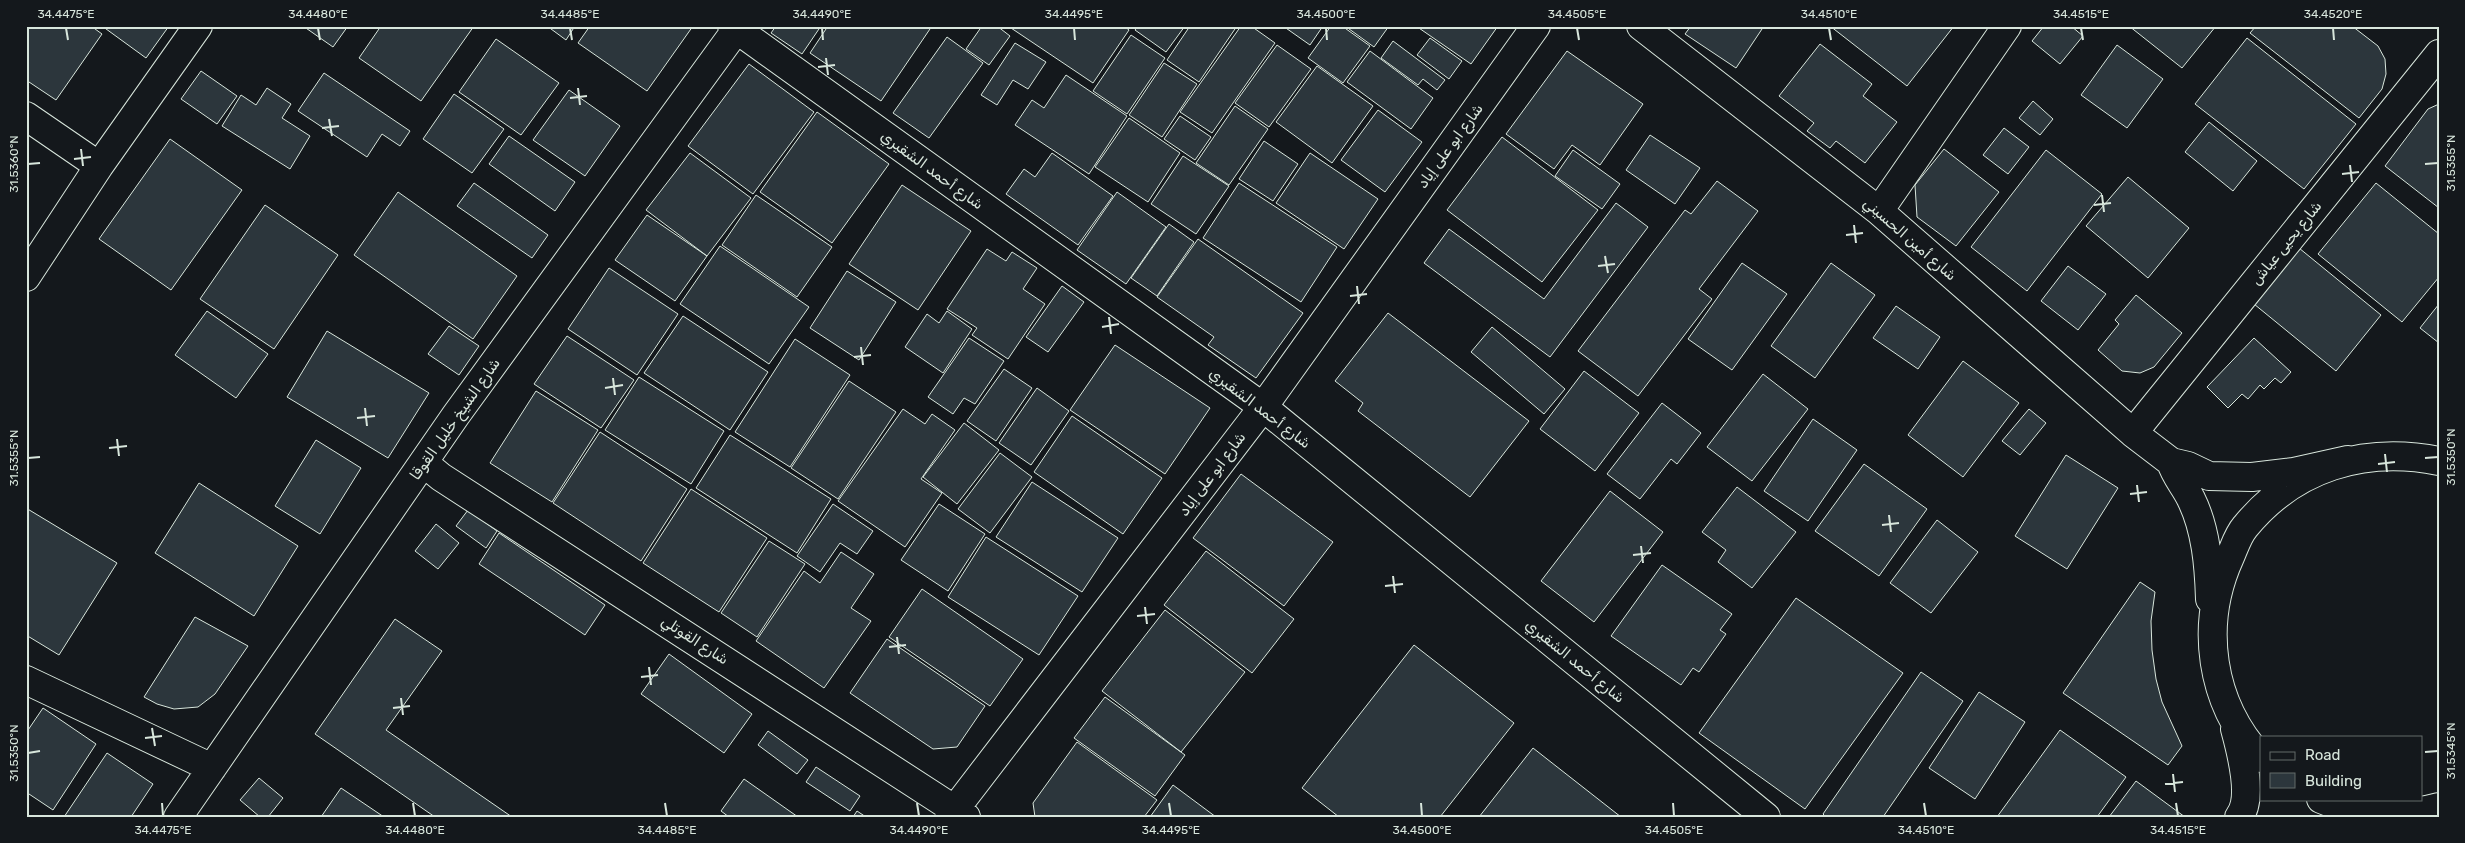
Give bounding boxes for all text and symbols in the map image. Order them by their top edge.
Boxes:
text: 34.4475°E [37,7,95,21]
text: 34.4480°E [288,7,348,21]
text: 34.4485°E [541,7,599,21]
text: 34.4490°E [793,7,851,21]
text: 34.4495°E [1045,7,1103,21]
text: 34.4500°E [1296,7,1356,21]
text: 34.4505°E [1548,7,1606,21]
text: 34.4510°E [1801,7,1857,21]
text: 34.4515°E [2053,7,2109,21]
text: 34.4520°E [2304,7,2362,21]
street label: شارع ابو على إياد [1413,100,1488,193]
street label: شارع أحمد الشقيري [876,127,987,215]
text: 31.5360°N [7,135,21,193]
text: 31.5355°N [2444,135,2458,191]
street label: شارع أمين الحسيني [1858,194,1960,287]
street label: شارع يحيى عياش [2247,197,2327,290]
street label: شارع الشيخ خليل القوقا [406,355,506,485]
street label: شارع أحمد الشقيري [1204,364,1314,454]
street label: شارع ابو على إياد [1175,428,1251,521]
text: 31.5350°N [2444,428,2458,486]
text: 31.5355°N [7,430,21,486]
street label: شارع القوتلي [656,612,732,671]
street label: شارع أحمد الشقيري [1520,615,1628,708]
text: 31.5345°N [2444,722,2458,780]
text: 31.5350°N [7,724,21,782]
legend [2260,736,2422,800]
text: Road [2305,746,2341,764]
text: Building [2305,772,2362,790]
text: 34.4475°E [134,823,192,837]
text: 34.4480°E [385,823,445,837]
text: 34.4485°E [638,823,696,837]
text: 34.4490°E [890,823,948,837]
text: 34.4495°E [1142,823,1200,837]
text: 34.4500°E [1392,823,1452,837]
text: 34.4505°E [1645,823,1703,837]
text: 34.4510°E [1898,823,1954,837]
text: 34.4515°E [2150,823,2206,837]

